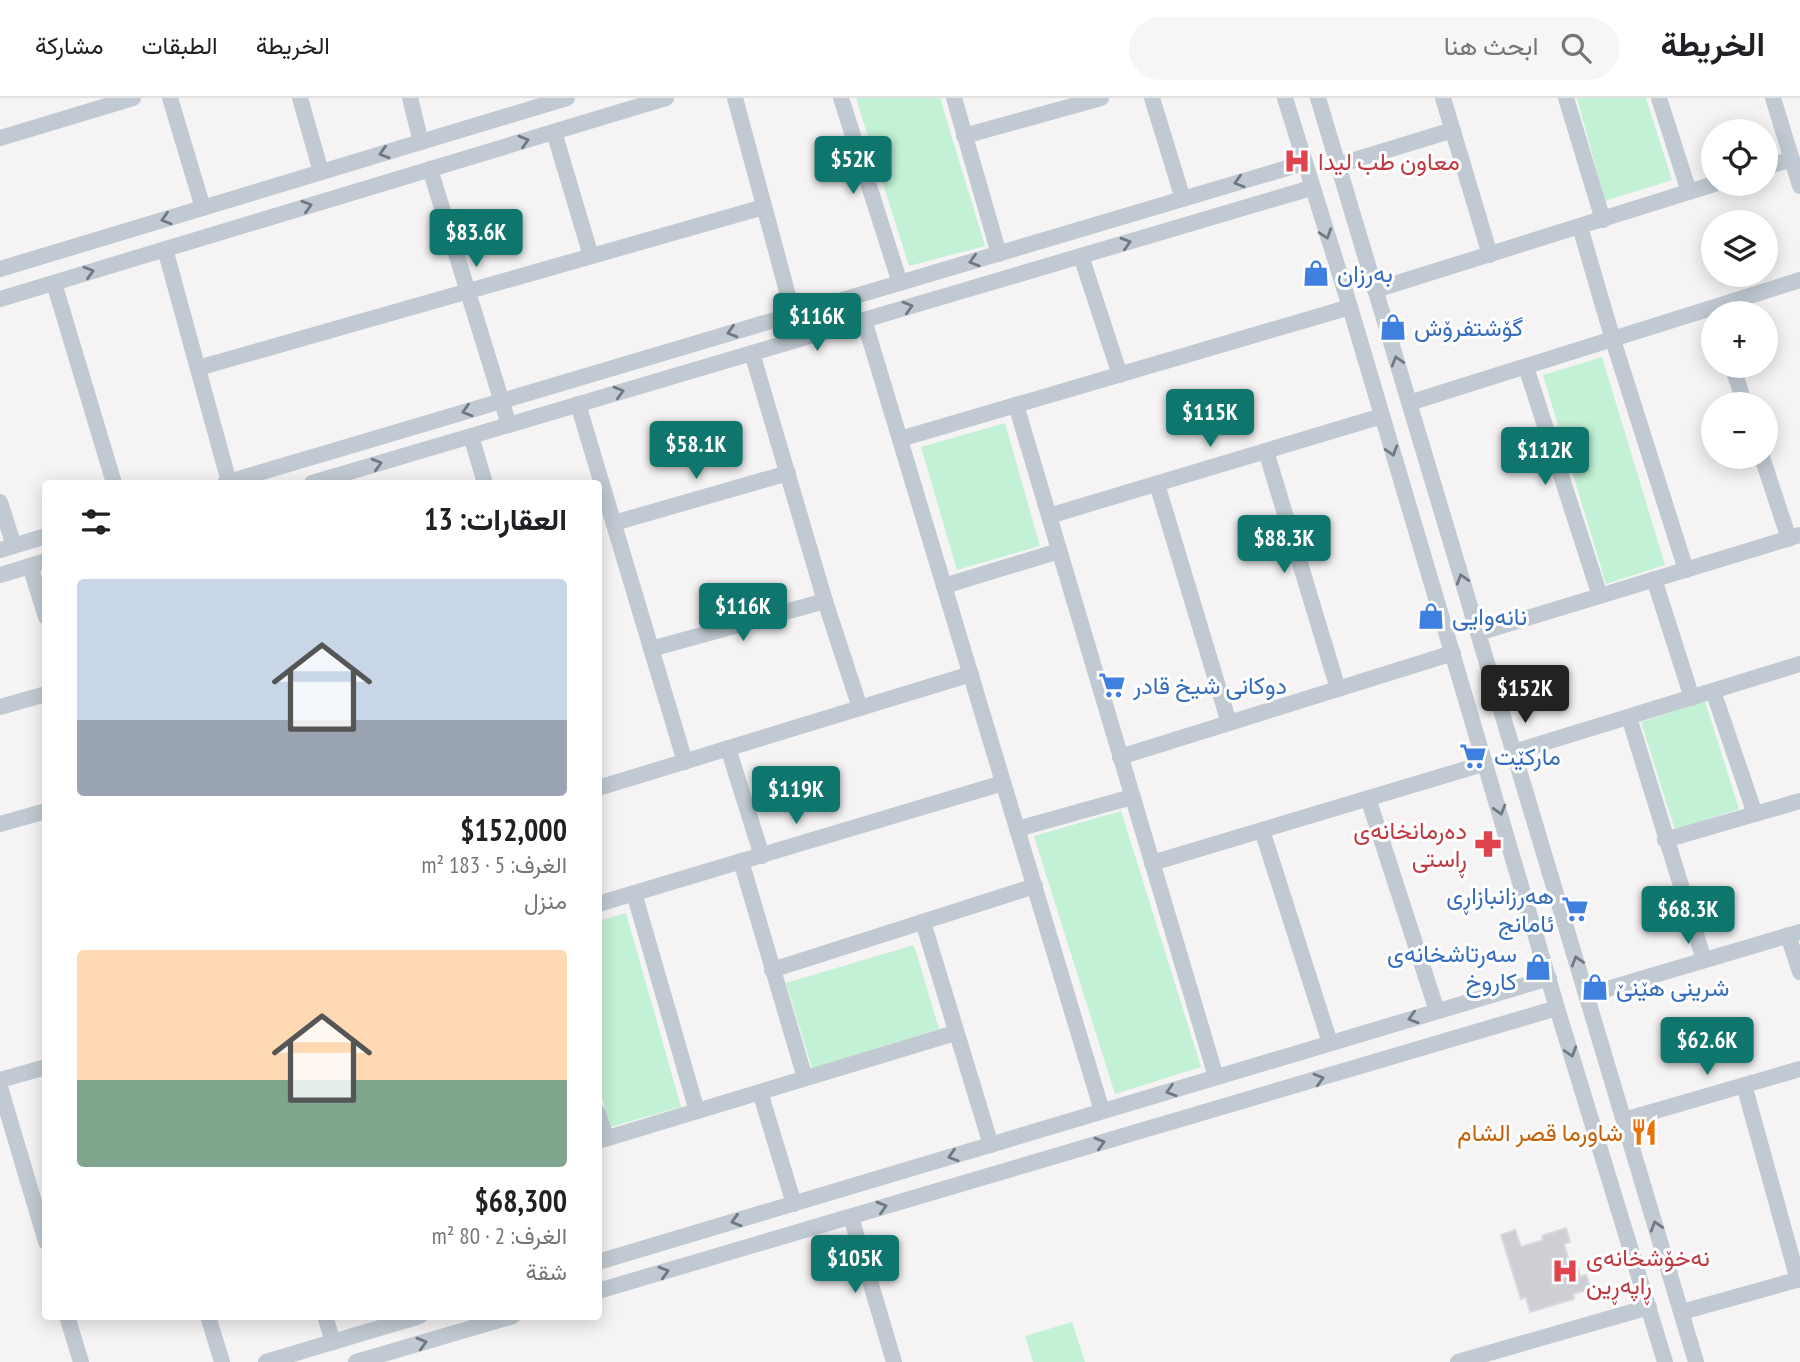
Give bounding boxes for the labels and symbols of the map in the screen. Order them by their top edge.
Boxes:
one-way arrow [518,134,530,149]
pin: $52K [812,136,894,196]
one-way arrow [378,144,390,159]
hospital icon: معاون طب لیدا [1282,146,1312,176]
place label: معاون طب لیدا [1318,146,1460,177]
one-way arrow [1233,174,1245,189]
one-way arrow [300,200,312,215]
pin: $83.6K [419,209,533,269]
one-way arrow [161,210,173,225]
one-way arrow [1318,227,1332,239]
one-way arrow [1120,237,1132,251]
one-way arrow [968,252,980,267]
shop icon: بەرزان [1301,258,1331,288]
place label: بەرزان [1337,258,1393,289]
one-way arrow [83,266,95,281]
pin: $116K [768,294,866,353]
one-way arrow [901,301,913,316]
shop icon: گۆشتفرۆش [1378,312,1408,342]
place label: گۆشتفرۆش [1414,312,1523,343]
one-way arrow [726,324,738,339]
one-way arrow [1390,355,1405,367]
one-way arrow [613,386,625,401]
pin: $115K [1161,390,1259,449]
one-way arrow [461,403,473,418]
pin: $58.1K [639,422,753,481]
pin: $112K [1496,428,1594,487]
one-way arrow [1384,445,1399,457]
one-way arrow [371,457,383,472]
pin: $88.3K [1227,516,1341,575]
one-way arrow [1456,573,1471,585]
pin: $116K [694,584,792,643]
shop icon: نانەوایی [1416,601,1446,631]
place label: نانەوایی [1452,601,1527,632]
pin: $152K [1476,666,1574,725]
supermarket icon: دوکانی شیخ قادر [1097,670,1127,700]
place label: دوکانی شیخ قادر [1132,670,1287,703]
supermarket icon: مارکێت [1458,741,1488,771]
place label: مارکێت [1494,741,1561,772]
pin: $119K [747,766,845,826]
one-way arrow [1491,804,1506,816]
place label: دەرمانخانەی ڕاستی [1353,815,1467,878]
pharmacy icon: دەرمانخانەی ڕاستی [1473,829,1503,859]
place label: هەرزانبازاڕی ئامانج [1446,880,1554,941]
pin: $68.3K [1631,886,1745,946]
supermarket icon: هەرزانبازاڕی ئامانج [1560,894,1590,924]
place label: سەرتاشخانەی کاروخ [1387,938,1517,998]
shop icon: سەرتاشخانەی کاروخ [1523,952,1553,982]
one-way arrow [1570,955,1585,967]
shop icon: شرینی هێنێ [1580,972,1610,1002]
place label: شرینی هێنێ [1616,972,1729,1003]
one-way arrow [1407,1010,1419,1025]
pin: $62.6K [1650,1018,1764,1077]
one-way arrow [1562,1045,1577,1057]
one-way arrow [1312,1072,1324,1087]
one-way arrow [1166,1082,1178,1097]
place label: شاورما قصر الشام [1457,1117,1623,1149]
restaurant icon: شاورما قصر الشام [1629,1117,1659,1147]
one-way arrow [1094,1137,1106,1151]
one-way arrow [948,1147,960,1162]
one-way arrow [876,1201,888,1216]
one-way arrow [730,1213,742,1228]
one-way arrow [1650,1220,1665,1232]
pin: $105K [806,1236,904,1295]
place label: نەخۆشخانەی ڕاپەڕین [1586,1242,1710,1305]
hospital icon: نەخۆشخانەی ڕاپەڕین [1550,1256,1580,1286]
one-way arrow [658,1265,670,1280]
one-way arrow [416,1336,428,1351]

